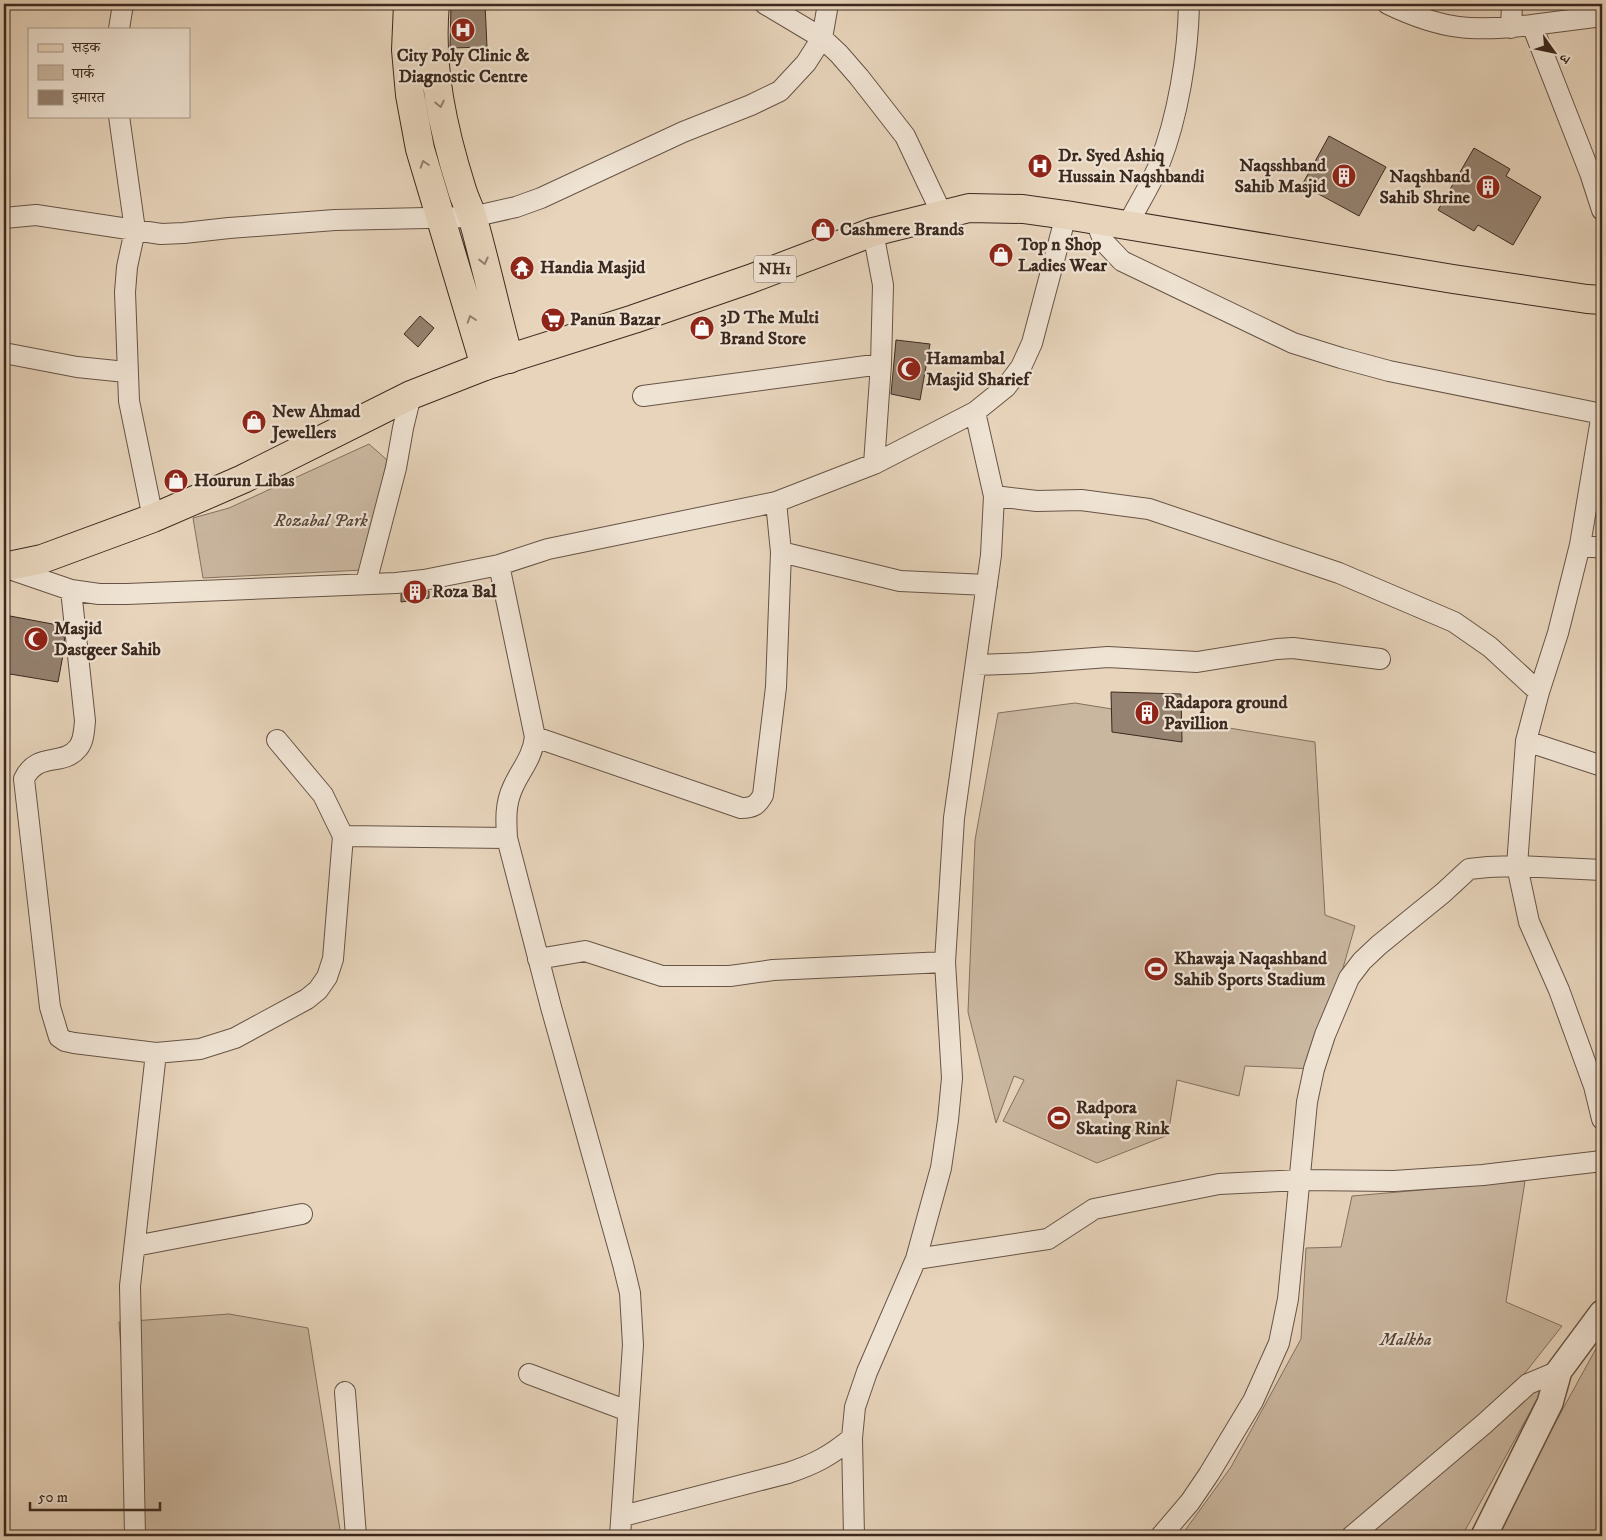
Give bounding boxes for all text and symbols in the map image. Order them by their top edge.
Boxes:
hospital icon: City Poly Clinic & Diagnostic Centre [450,17,476,43]
legend [28,28,190,118]
north arrow [1528,28,1578,78]
text: सड़क [71,38,101,57]
place label: City Poly Clinic & Diagnostic Centre [397,45,529,88]
text: उ [1554,50,1574,67]
text: पार्क [71,64,95,83]
text: इमारत [71,88,106,107]
one-way arrow [434,100,445,109]
place label: Dr. Syed Ashiq Hussain Naqshbandi [1058,145,1205,188]
hospital icon: Dr. Syed Ashiq Hussain Naqshbandi [1027,153,1053,179]
place label: Naqsshband Sahib Masjid [1235,155,1327,198]
one-way arrow [420,160,430,169]
building icon: Naqsshband Sahib Masjid [1331,163,1357,189]
place label: Naqshband Sahib Shrine [1380,166,1471,209]
building icon: Naqshband Sahib Shrine [1475,174,1501,200]
shop icon: Cashmere Brands [810,217,836,243]
place label: Cashmere Brands [840,219,964,241]
place label: Top n Shop Ladies Wear [1017,234,1107,277]
shop icon: Top n Shop Ladies Wear [988,242,1014,268]
temple icon: Handia Masjid [509,255,535,281]
road number: NH1 [754,255,796,282]
one-way arrow [478,256,488,264]
place label: Handia Masjid [540,257,646,279]
supermarket icon: Panun Bazar [540,307,566,333]
place label: 3D The Multi Brand Store [720,307,819,350]
place label: Panun Bazar [570,309,661,331]
shop icon: 3D The Multi Brand Store [689,315,715,341]
one-way arrow [467,316,477,324]
place label: Hamambal Masjid Sharief [926,348,1032,391]
mosque icon: Hamambal Masjid Sharief [896,356,922,382]
place label: New Ahmad Jewellers [270,401,361,444]
shop icon: New Ahmad Jewellers [241,409,267,435]
shop icon: Hourun Libas [163,468,189,494]
place label: Hourun Libas [194,470,295,492]
park label: Rozabal Park [273,510,368,532]
building icon: Roza Bal [402,579,428,605]
place label: Roza Bal [432,581,497,603]
place label: Masjid Dastgeer Sahib [54,618,161,661]
mosque icon: Masjid Dastgeer Sahib [23,626,49,652]
place label: Radapora ground Pavillion [1164,692,1288,735]
building icon: Radapora ground Pavillion [1134,700,1160,726]
place label: Khawaja Naqashband Sahib Sports Stadium [1174,948,1328,991]
sports icon: Khawaja Naqashband Sahib Sports Stadium [1143,956,1169,982]
place label: Radpora Skating Rink [1076,1097,1170,1140]
sports icon: Radpora Skating Rink [1046,1105,1072,1131]
park label: Malkha [1378,1329,1432,1351]
scale bar [30,1480,160,1512]
text: 50 m [38,1488,68,1507]

